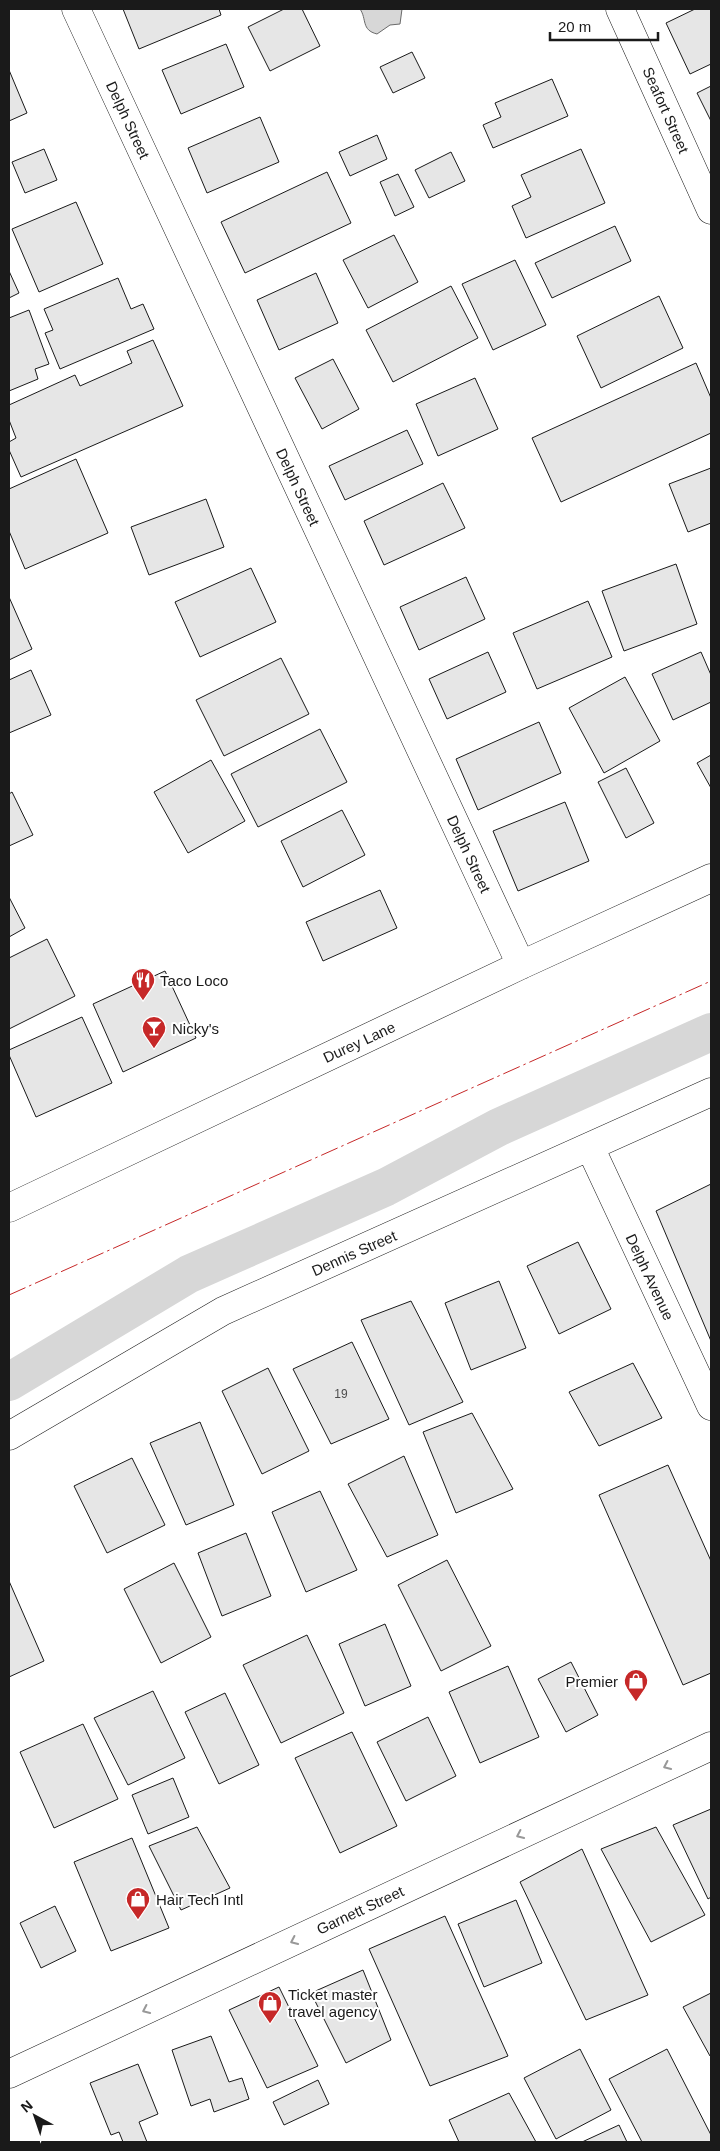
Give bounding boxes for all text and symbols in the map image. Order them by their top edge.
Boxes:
scale bar [550,10,658,42]
text: 20 m [558,18,591,35]
street label: Seafort Street [639,64,693,156]
street label: Delph Street [103,79,154,162]
street label: Delph Street [273,446,324,529]
street label: Delph Street [444,813,495,896]
restaurant icon: Taco Loco [130,967,156,1001]
place label: Taco Loco [160,972,228,989]
bar icon: Nicky's [141,1015,167,1049]
street label: Durey Lane [320,1018,398,1066]
place label: Nicky's [172,1020,219,1037]
street label: Dennis Street [309,1226,400,1279]
street label: Delph Avenue [623,1231,677,1323]
house number: 19 [334,1387,348,1401]
shop icon: Premier [623,1668,649,1702]
place label: Premier [565,1673,618,1690]
one-way arrow [663,1760,672,1771]
one-way arrow [516,1829,525,1839]
street label: Garnett Street [314,1882,407,1938]
shop icon: Hair Tech Intl [125,1886,151,1920]
place label: Hair Tech Intl [156,1891,243,1908]
one-way arrow [290,1935,299,1945]
place label: Ticket master travel agency [288,1986,378,2020]
shop icon: Ticket master travel agency [257,1990,283,2024]
one-way arrow [142,2004,151,2014]
north arrow [10,2091,60,2141]
text: N [18,2097,36,2115]

